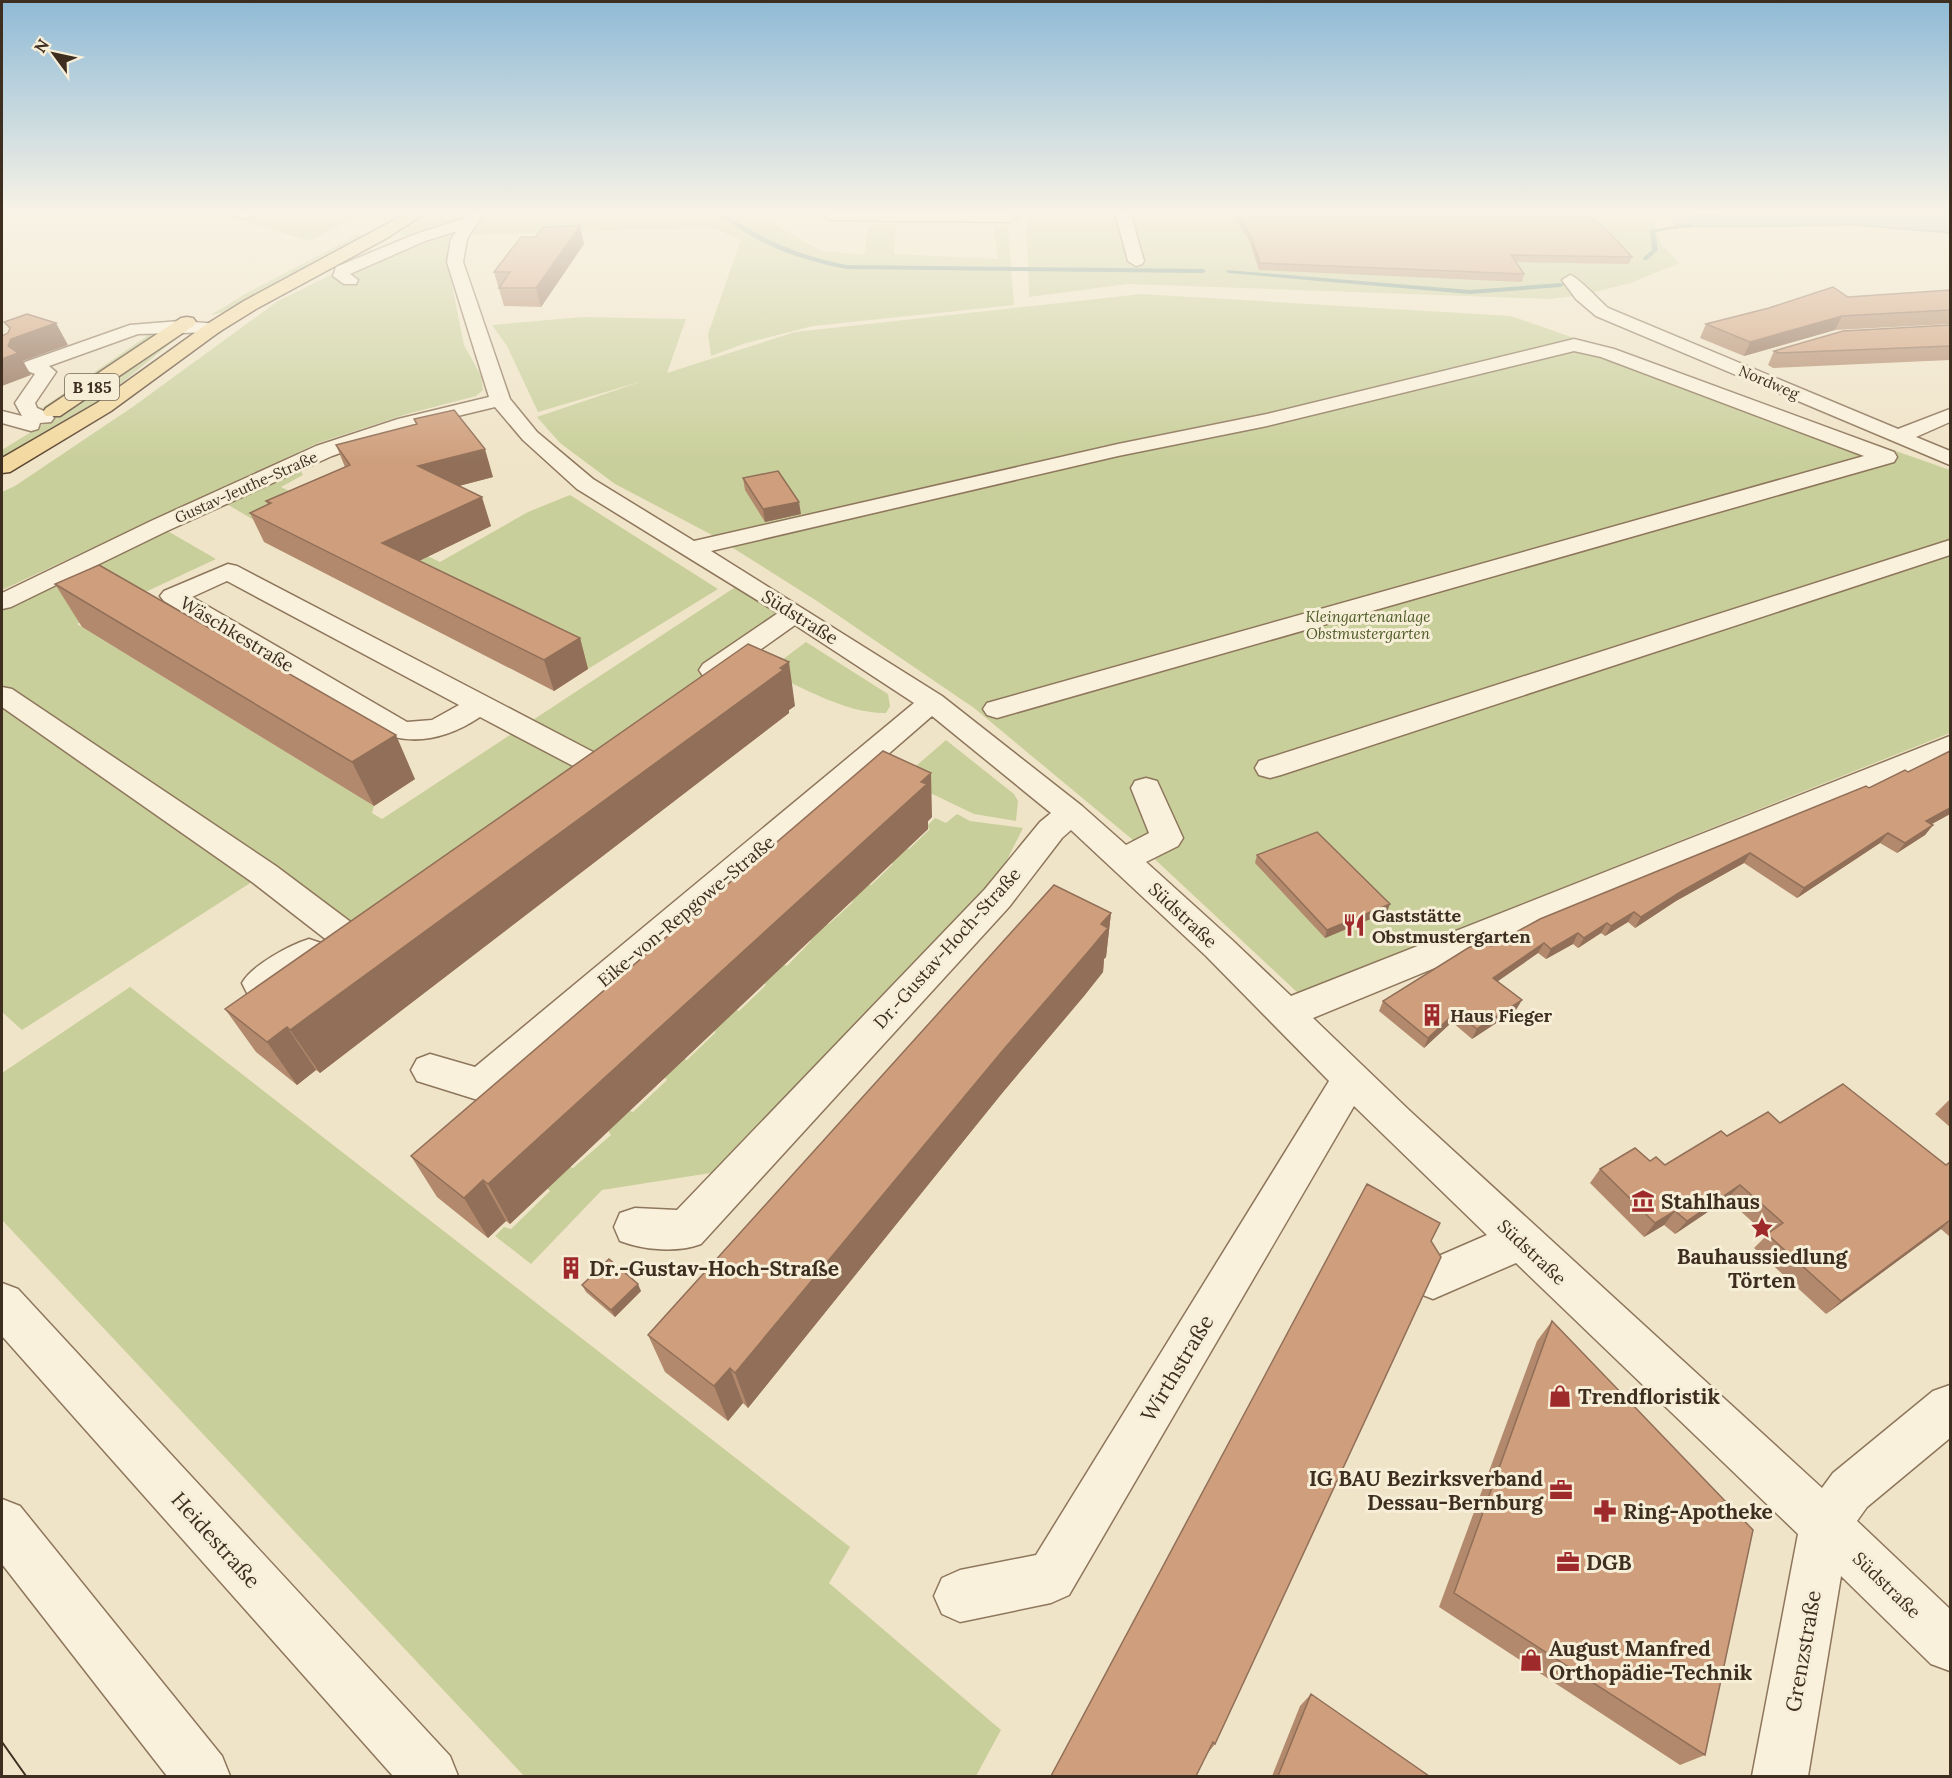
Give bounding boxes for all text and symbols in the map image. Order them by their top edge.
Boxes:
north arrow [24,24,84,84]
text: N [30,35,53,56]
street label: Nordweg [1736,361,1803,403]
road number: B 185 [65,374,119,400]
street label: Gustav-Jeuthe-Straße [172,447,320,527]
street label: Südstraße [757,584,843,650]
street label: Wäschkestraße [176,591,298,677]
park label: Kleingartenanlage Obstmustergarten [1306,607,1431,643]
street label: Eike-von-Repgowe-Straße [593,830,779,992]
street label: Dr.-Gustav-Hoch-Straße [868,862,1026,1033]
street label: Südstraße [1144,877,1222,953]
place label: Gaststätte Obstmustergarten [1372,904,1531,948]
restaurant icon: Gaststätte Obstmustergarten [1341,912,1367,938]
building icon: Haus Fieger [1419,1002,1445,1028]
place label: Haus Fieger [1450,1004,1553,1027]
museum icon: Stahlhaus [1630,1188,1656,1214]
place label: Stahlhaus [1661,1188,1760,1215]
street label: Südstraße [1493,1214,1571,1290]
place icon: Bauhaussiedlung Törten [1749,1215,1775,1241]
place label: Bauhaussiedlung Törten [1677,1243,1849,1294]
building icon: Dr.-Gustav-Hoch-Straße [558,1255,584,1281]
place label: Dr.-Gustav-Hoch-Straße [589,1255,839,1282]
street label: Wirthstraße [1135,1310,1219,1426]
shop icon: Trendfloristik [1547,1383,1573,1409]
place label: Trendfloristik [1578,1383,1720,1410]
place label: IG BAU Bezirksverband Dessau-Bernburg [1309,1465,1544,1516]
office icon: IG BAU Bezirksverband Dessau-Bernburg [1548,1477,1574,1503]
street label: Heidestraße [166,1486,266,1594]
pharmacy icon: Ring-Apotheke [1592,1498,1618,1524]
place label: Ring-Apotheke [1623,1498,1773,1525]
street label: Südstraße [1848,1547,1926,1623]
office icon: DGB [1555,1549,1581,1575]
place label: DGB [1586,1549,1632,1576]
street label: Grenzstraße [1779,1588,1827,1714]
place label: August Manfred Orthopädie-Technik [1549,1635,1753,1686]
shop icon: August Manfred Orthopädie-Technik [1518,1647,1544,1673]

